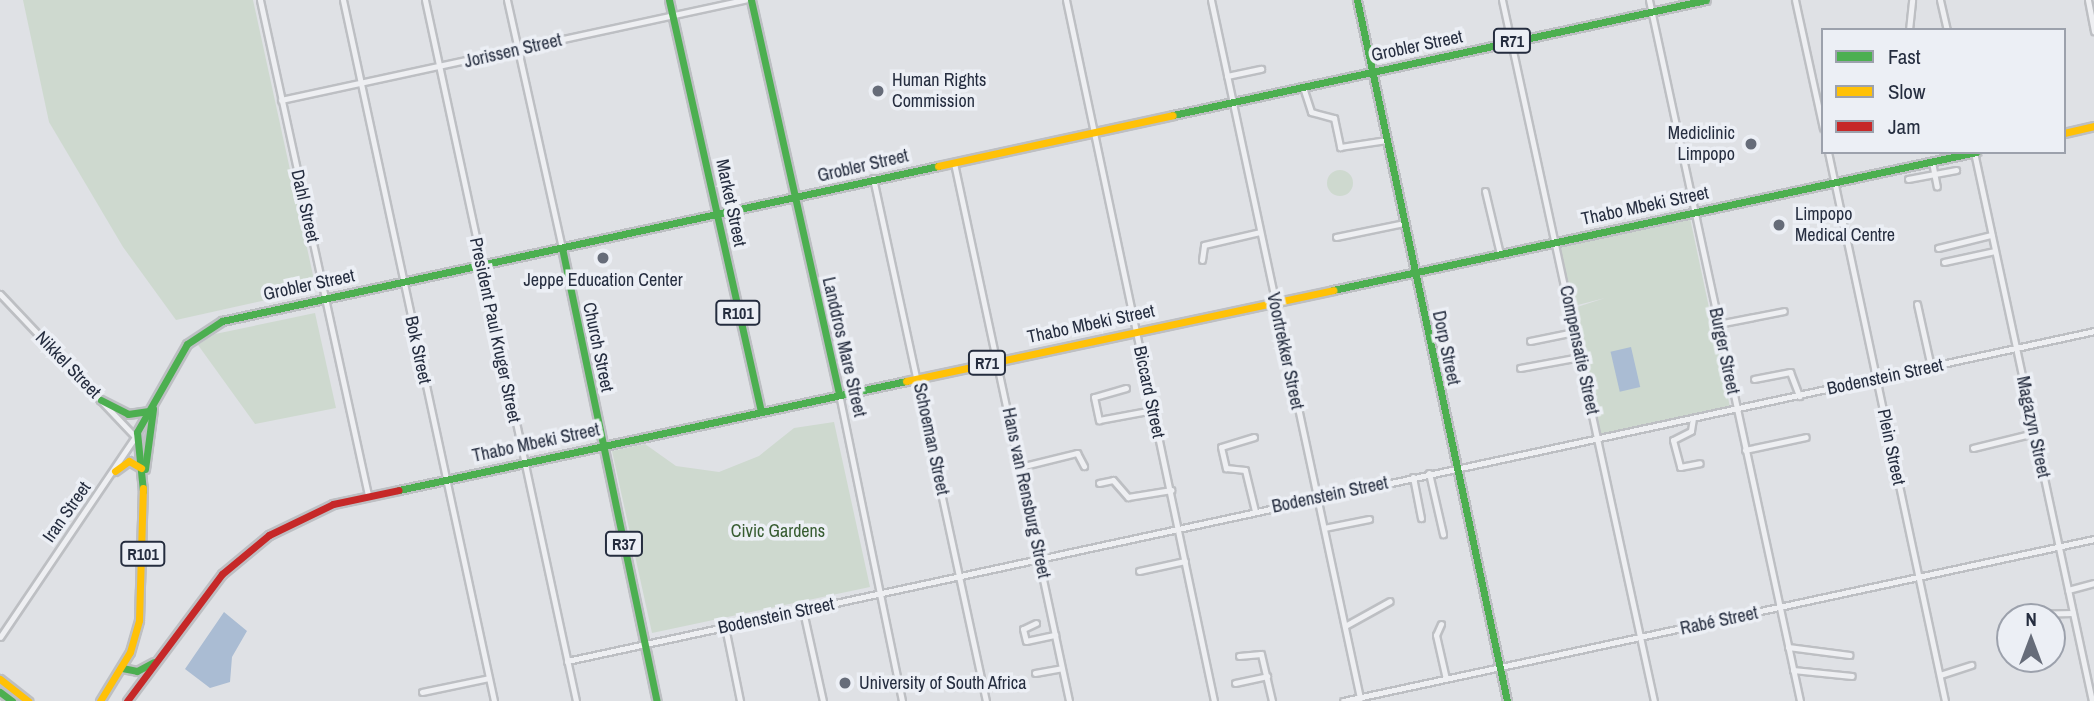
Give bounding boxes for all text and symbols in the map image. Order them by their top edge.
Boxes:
street label: Grobler Street [1369,26,1465,66]
road number: R71 [1493,28,1531,54]
legend [1821,28,2066,154]
street label: Jorissen Street [462,29,564,73]
text: Fast [1888,42,1921,71]
place label: Human Rights Commission [892,70,986,112]
text: Slow [1888,77,1925,106]
marker: Human Rights Commission [870,83,886,99]
text: Jam [1888,112,1921,141]
place label: Mediclinic Limpopo [1668,123,1735,166]
marker: Mediclinic Limpopo [1741,134,1761,154]
street label: Grobler Street [815,145,911,187]
street label: Market Street [711,157,751,249]
street label: Dahl Street [286,168,324,244]
street label: Thabo Mbeki Street [1579,182,1711,230]
place label: Limpopo Medical Centre [1795,204,1895,246]
marker: Limpopo Medical Centre [1769,215,1789,235]
street label: President Paul Kruger Street [465,235,525,425]
marker: Jeppe Education Center [595,250,611,266]
street label: Grobler Street [261,265,357,305]
place label: Jeppe Education Center [523,269,683,291]
street label: Landdros Mare Street [817,275,871,419]
street label: Compensatie Street [1555,284,1603,416]
street label: Voortrekker Street [1262,291,1308,411]
street label: Church Street [578,300,618,394]
road number: R101 [715,300,761,326]
street label: Thabo Mbeki Street [1025,300,1157,348]
street label: Burger Street [1704,306,1744,396]
street label: Dorp Street [1428,309,1464,387]
street label: Bok Street [400,314,436,386]
street label: Nikkel Street [31,327,105,403]
street label: Biccard Street [1129,344,1169,440]
road number: R71 [968,350,1006,376]
street label: Bodenstein Street [1825,354,1945,400]
street label: Magazyn Street [2012,374,2054,480]
street label: Schoeman Street [909,381,953,497]
street label: Hans van Rensburg Street [997,406,1055,580]
street label: Plein Street [1872,407,1910,487]
street label: Thabo Mbeki Street [470,419,602,467]
street label: Bodenstein Street [1270,472,1390,518]
street label: Iran Street [38,478,96,546]
park label: Civic Gardens [731,520,825,542]
road number: R37 [605,531,643,556]
road number: R101 [120,541,166,566]
street label: Bodenstein Street [716,593,836,639]
street label: Rabé Street [1678,602,1760,640]
north arrow [1996,603,2066,673]
text: N [2025,606,2037,632]
place label: University of South Africa [859,672,1027,694]
marker: University of South Africa [837,675,853,691]

